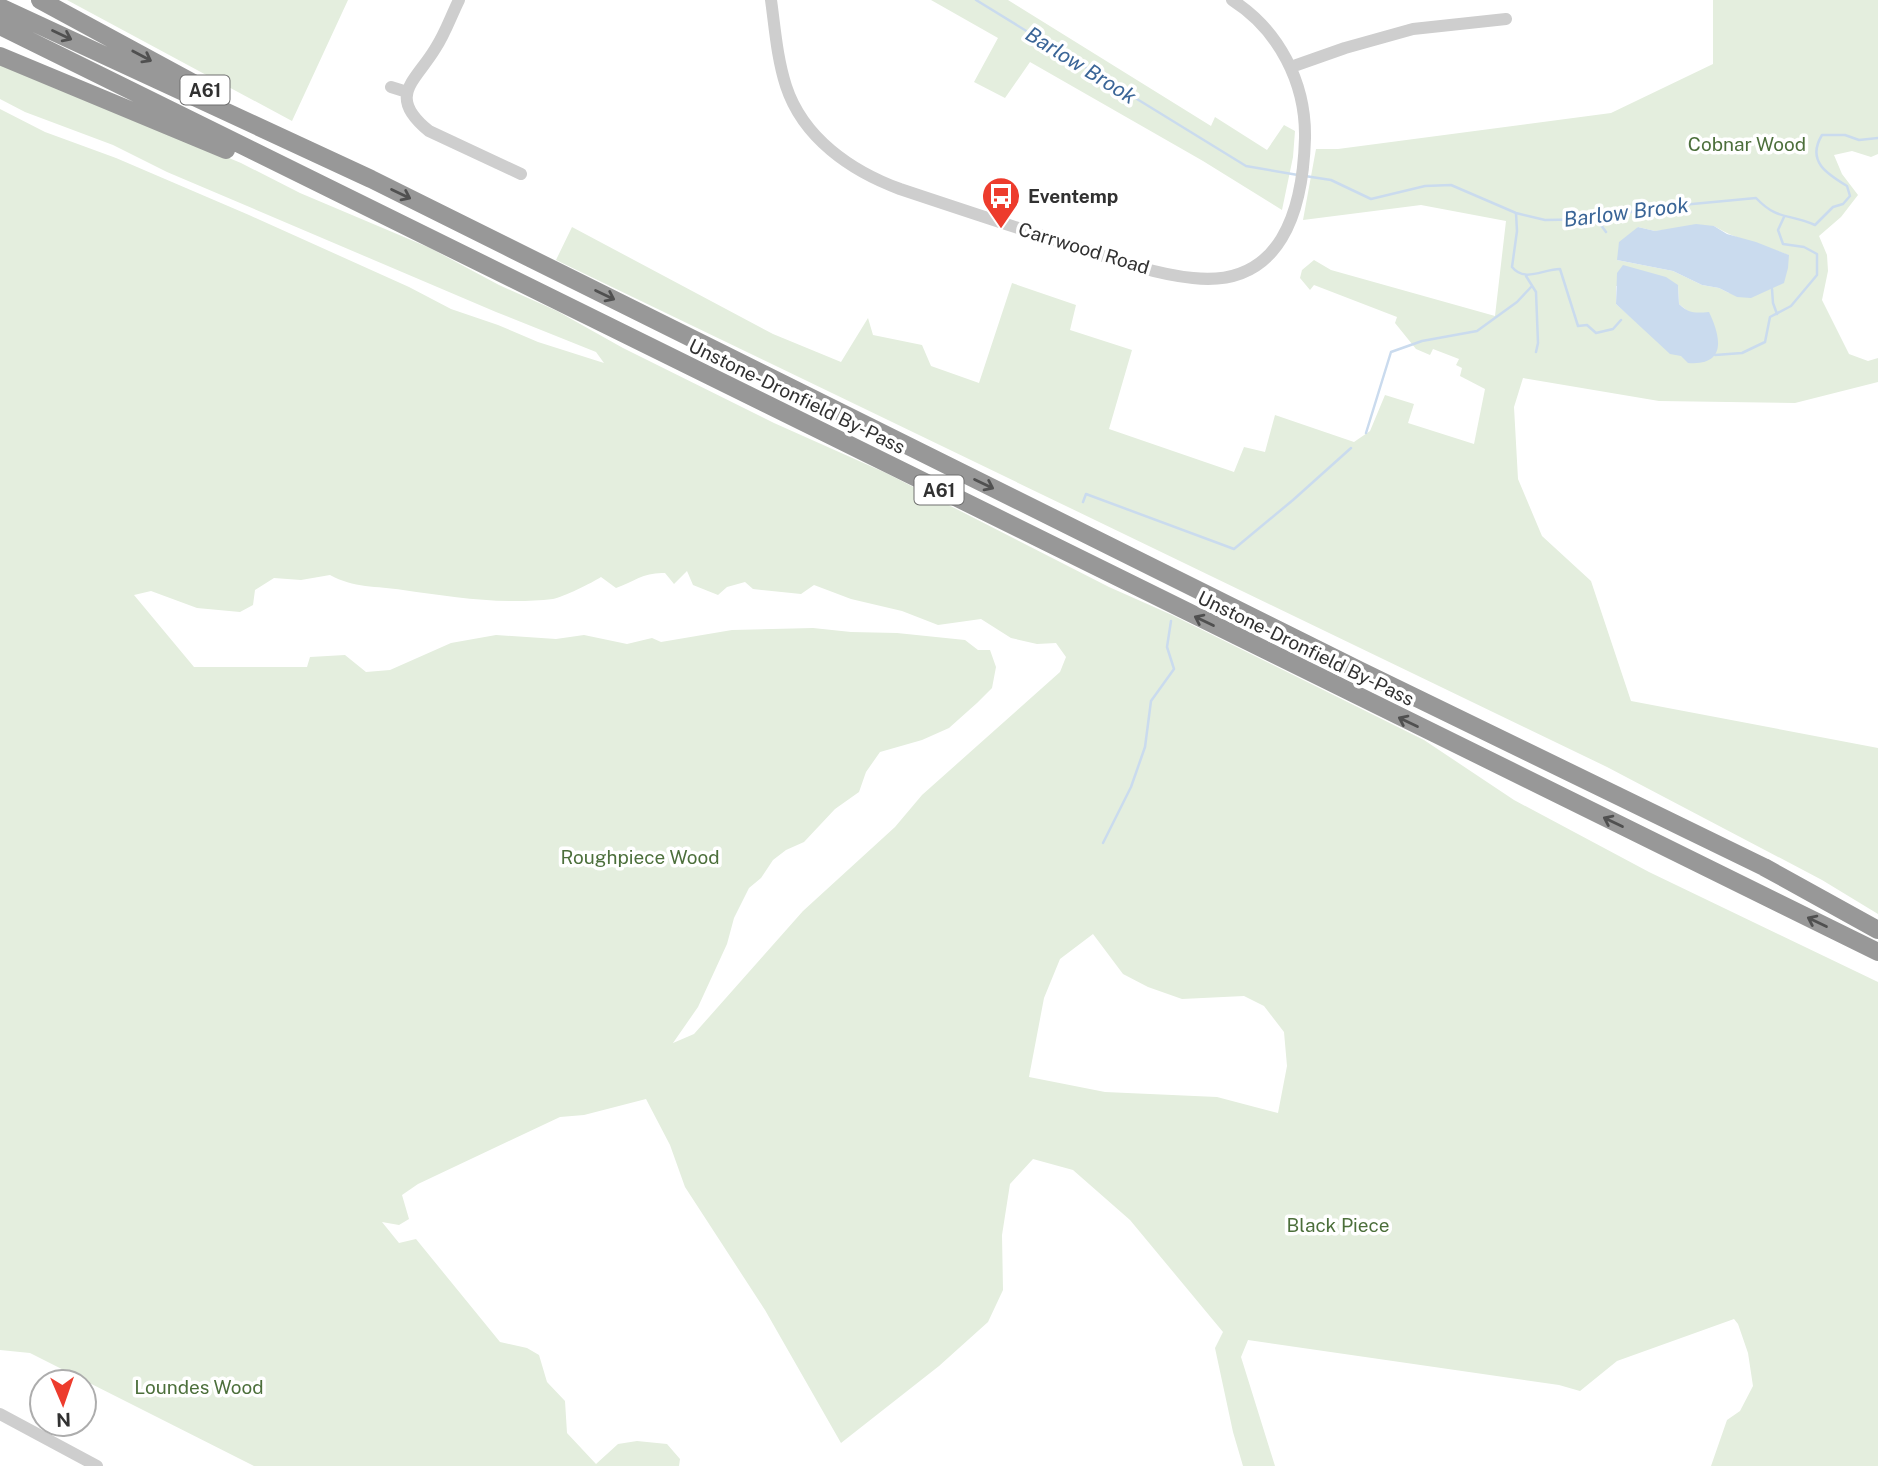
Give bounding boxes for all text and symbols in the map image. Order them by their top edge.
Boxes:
water label: Barlow Brook [1021,21,1141,109]
one-way arrow [51,29,72,43]
one-way arrow [132,49,152,63]
road number: A61 [180,76,230,104]
park label: Cobnar Wood [1688,133,1806,155]
bus stop icon: Eventemp [980,175,1022,230]
place label: Eventemp [1028,185,1118,207]
one-way arrow [390,188,411,201]
water label: Barlow Brook [1562,192,1691,232]
street label: Carrwood Road [1016,218,1152,278]
one-way arrow [594,289,615,302]
street label: Unstone-Dronfield By-Pass [685,334,909,458]
road number: A61 [914,476,964,504]
one-way arrow [973,477,994,491]
street label: Unstone-Dronfield By-Pass [1194,586,1418,710]
one-way arrow [1194,613,1215,627]
one-way arrow [1398,714,1419,728]
one-way arrow [1603,814,1624,828]
park label: Roughpiece Wood [561,846,719,868]
one-way arrow [1807,914,1828,928]
park label: Black Piece [1287,1214,1389,1236]
north arrow [28,1368,98,1438]
park label: Loundes Wood [134,1376,264,1398]
text: N [56,1409,71,1431]

